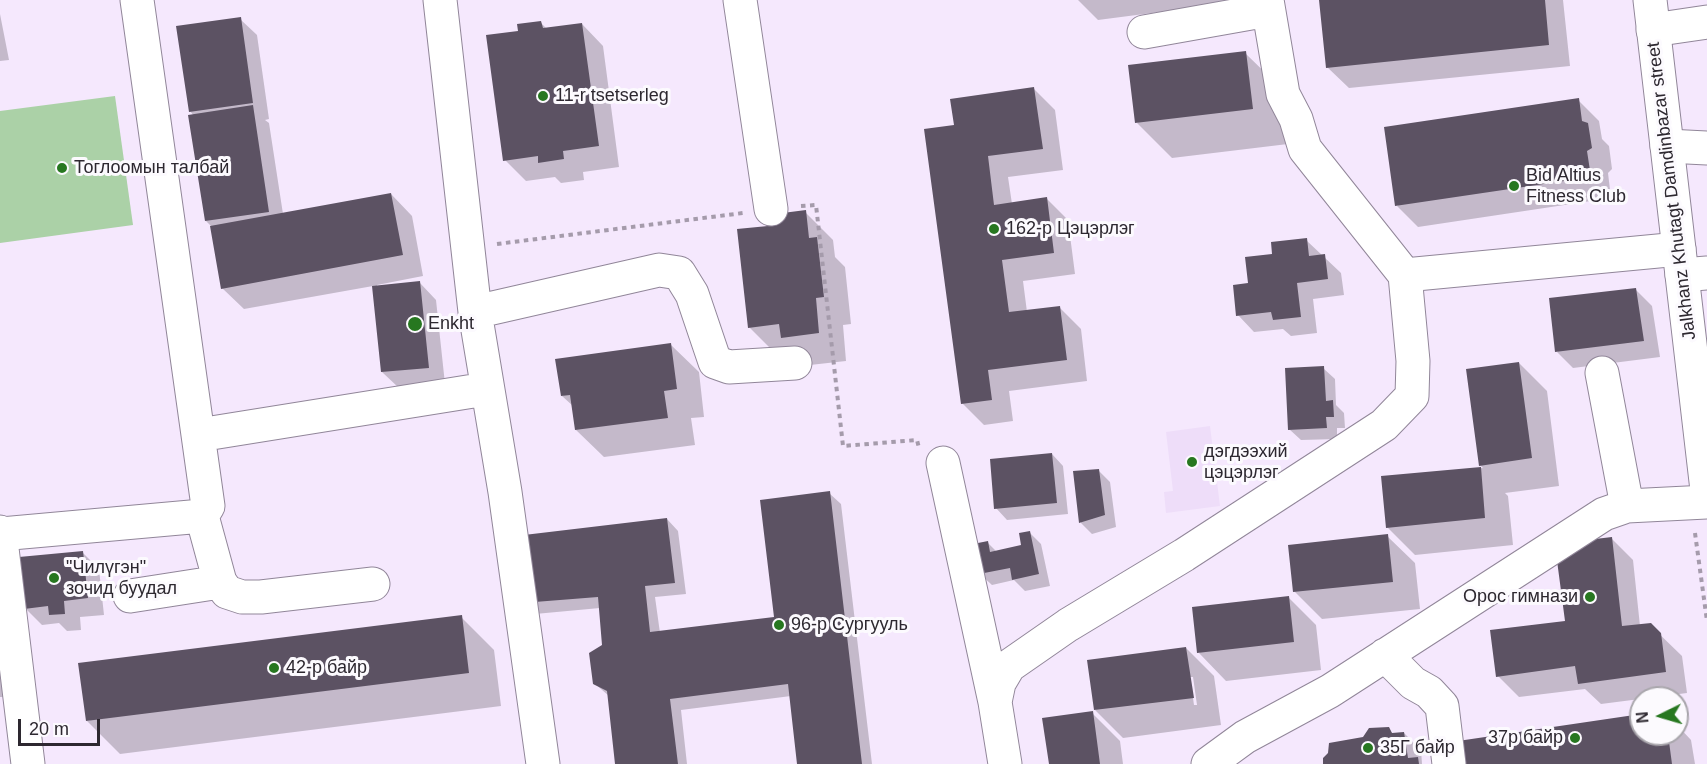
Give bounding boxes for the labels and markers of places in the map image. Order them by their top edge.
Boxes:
place label: 11-r tsetserleg [555,85,669,107]
marker: 11-r tsetserleg [536,89,550,103]
place label: Тоглоомын талбай [74,157,229,179]
marker: Тоглоомын талбай [55,161,69,175]
place label: Bid Altius Fitness Club [1526,165,1626,207]
marker: Bid Altius Fitness Club [1507,179,1521,193]
place label: 162-р Цэцэрлэг [1006,218,1135,240]
marker: 162-р Цэцэрлэг [987,222,1001,236]
place label: Enkht [428,313,474,335]
marker: Enkht [406,315,424,333]
place label: дэгдээхий цэцэрлэг [1204,441,1288,484]
marker: дэгдээхий цэцэрлэг [1185,455,1199,469]
place label: "Чилүгэн" зочид буудал [66,557,177,600]
marker: "Чилүгэн" зочид буудал [47,571,61,585]
place label: Орос гимнази [1463,586,1578,608]
marker: Орос гимнази [1583,590,1597,604]
place label: 96-р Сургууль [791,614,908,636]
marker: 96-р Сургууль [772,618,786,632]
place label: 42-p байр [286,657,367,679]
marker: 42-p байр [267,661,281,675]
place label: 37р байр [1488,727,1563,749]
marker: 37р байр [1568,731,1582,745]
place label: 35Г байр [1380,737,1455,759]
marker: 35Г байр [1361,741,1375,755]

